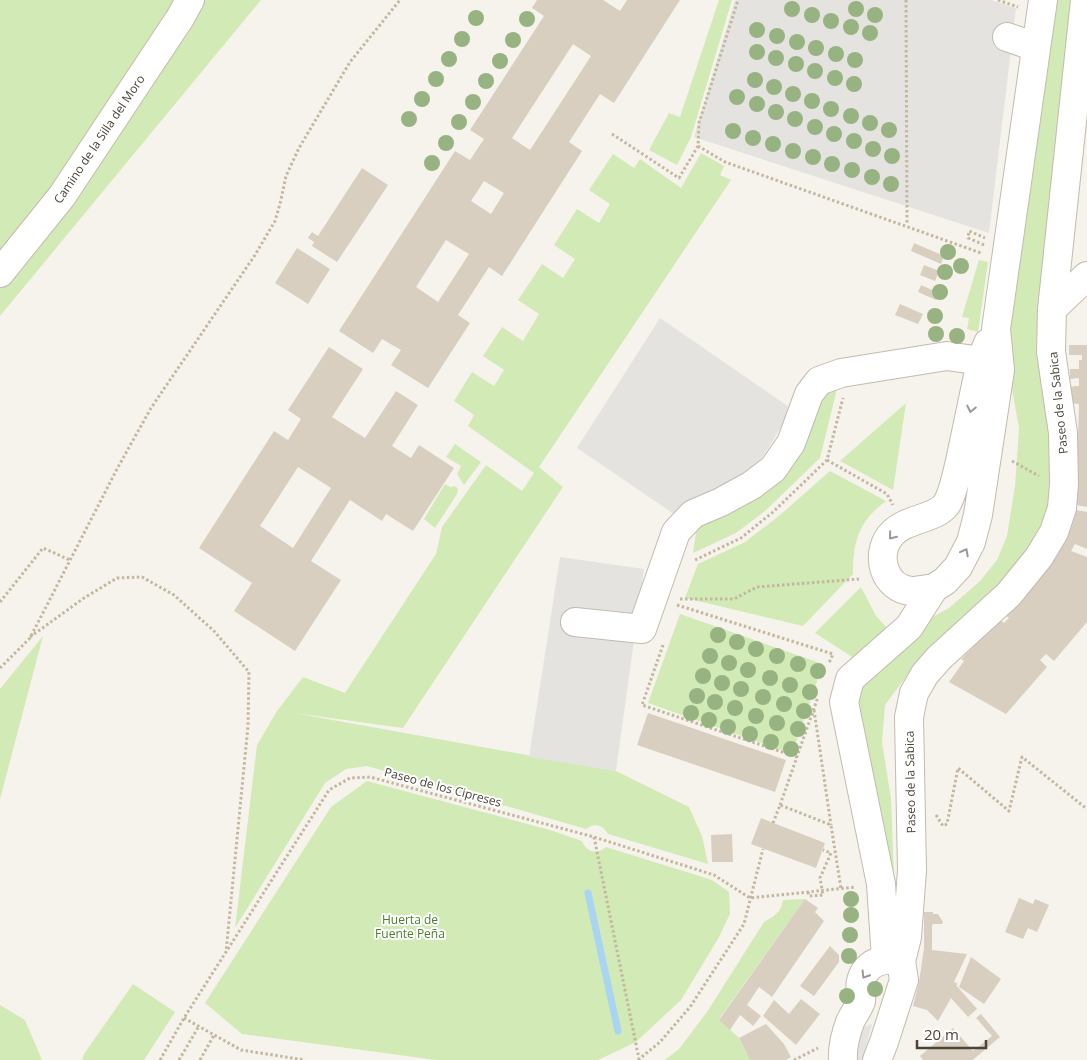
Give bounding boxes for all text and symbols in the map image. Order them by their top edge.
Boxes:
street label: Camino de la Silla del Moro [49,71,149,207]
street label: Paseo de la Sabica [1044,351,1072,455]
one-way arrow [966,404,977,413]
one-way arrow [889,530,898,539]
one-way arrow [959,548,969,557]
street label: Paseo de la Sabica [901,730,919,834]
street label: Paseo de los Cipreses [382,763,504,811]
park label: Huerta de Fuente Peña [375,911,445,942]
one-way arrow [862,969,872,978]
scale bar [917,1018,986,1050]
text: 20 m [924,1024,959,1044]

